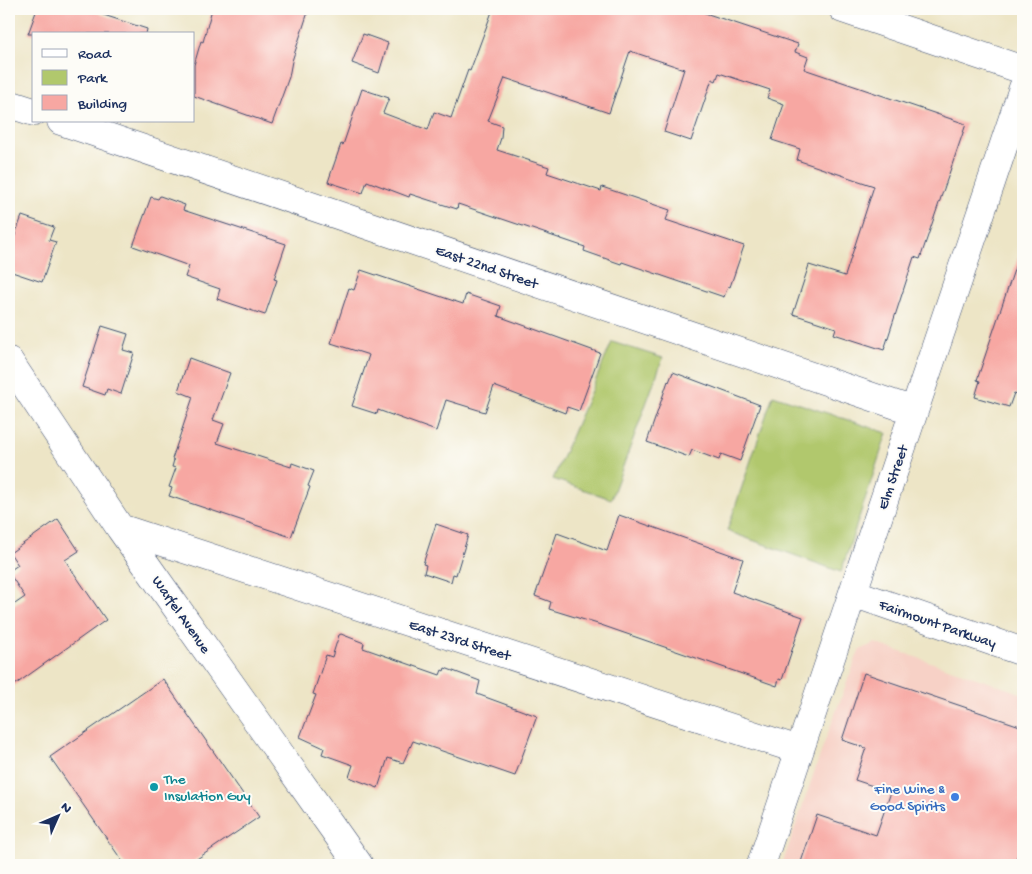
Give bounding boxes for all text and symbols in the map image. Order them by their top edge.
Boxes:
legend [32,32,195,122]
text: Road [78,46,112,64]
text: Park [77,70,108,88]
text: Building [77,96,127,114]
street label: East 22nd Street [433,242,542,294]
street label: Elm Street [874,441,914,512]
street label: Warfel Avenue [147,573,214,658]
street label: Fairmount Parkway [875,596,999,654]
street label: East 23rd Street [406,616,514,666]
place label: The Insulation Guy [163,771,251,806]
marker: The Insulation Guy [148,781,160,793]
place label: Fine Wine & Good Spirits [870,781,945,816]
marker: Fine Wine & Good Spirits [949,791,961,803]
north arrow [32,792,82,842]
text: N [56,799,75,818]

